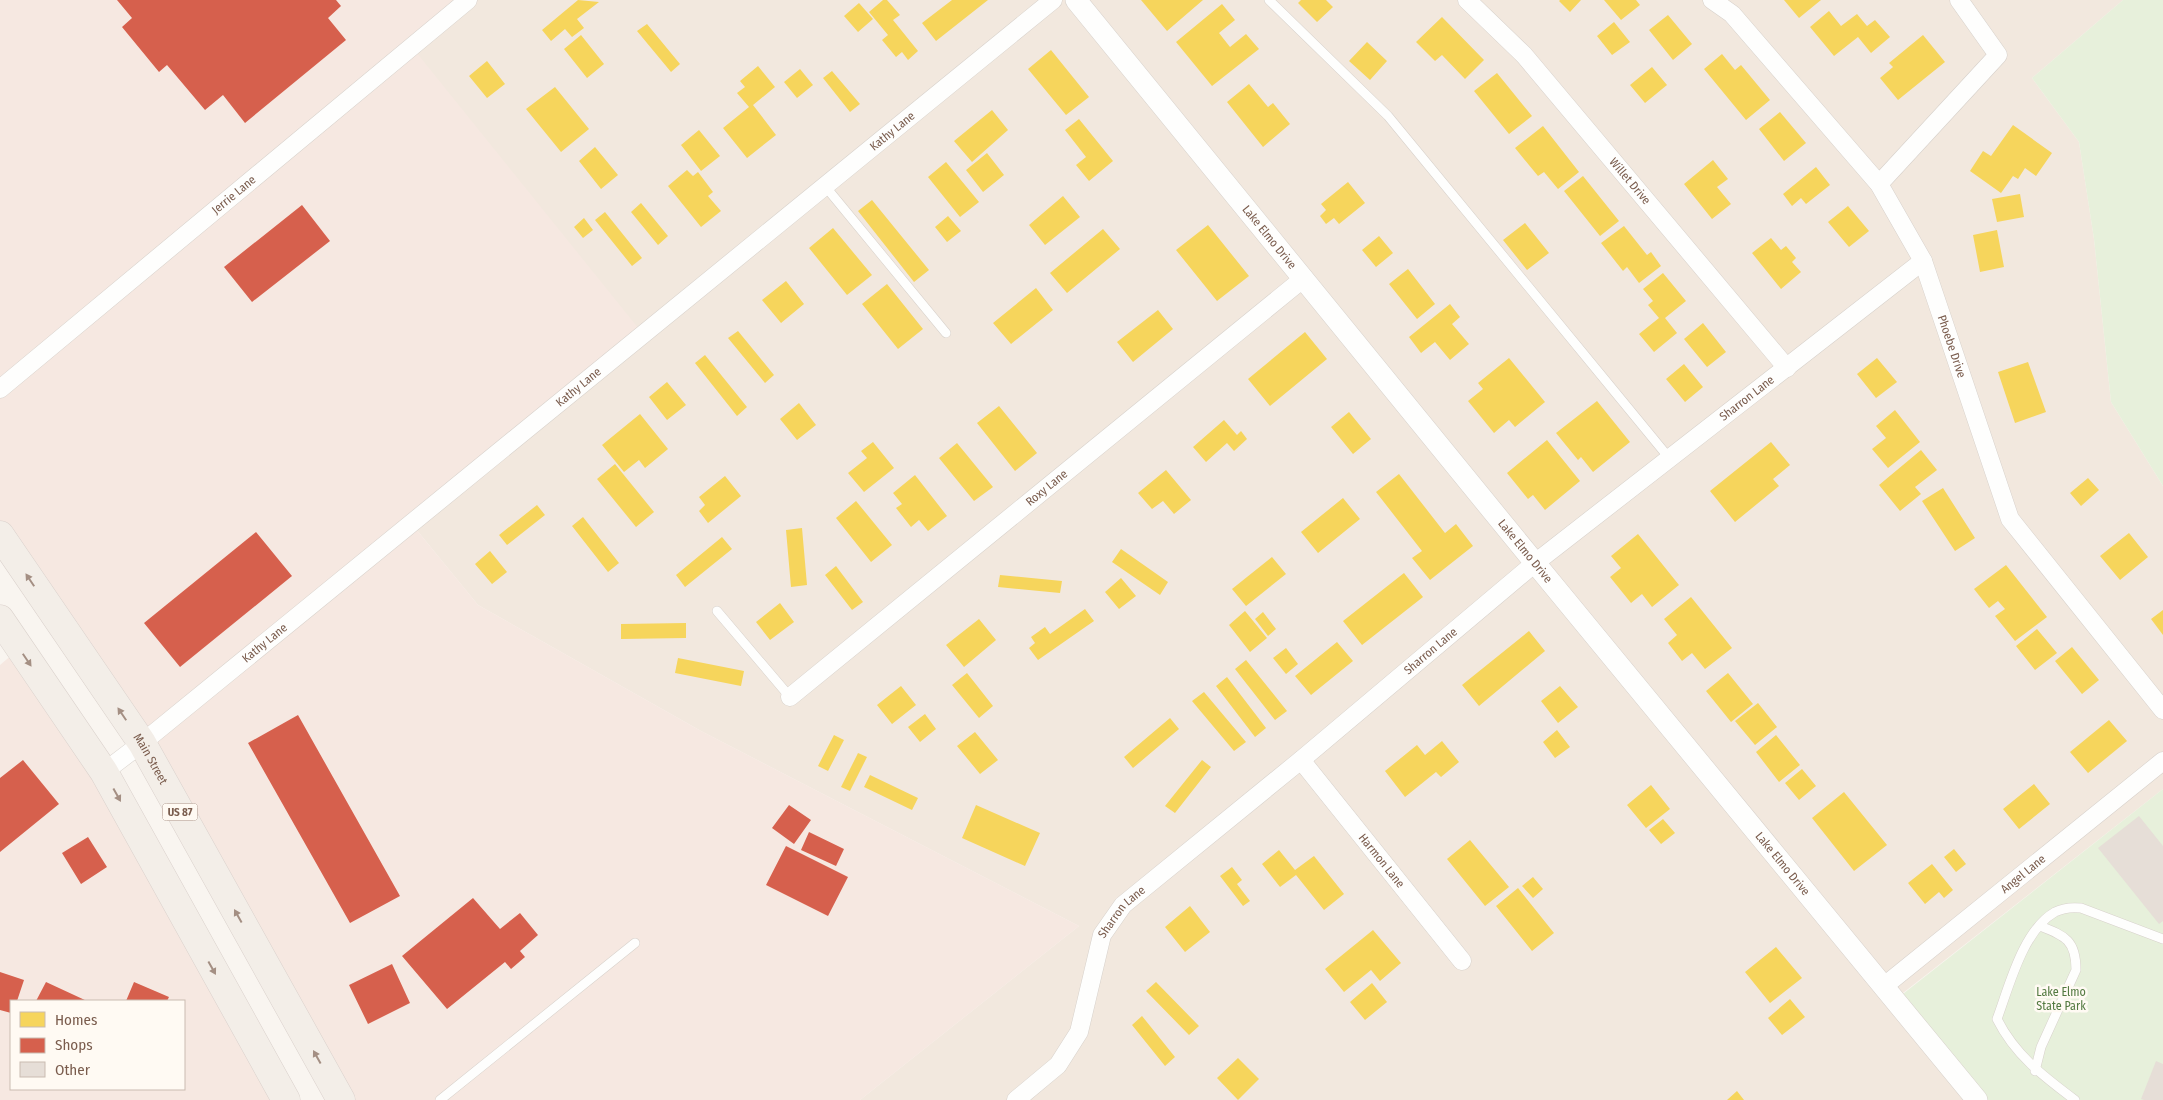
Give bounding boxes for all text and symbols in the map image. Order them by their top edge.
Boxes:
street label: Kathy Lane [867,109,918,154]
street label: Willet Drive [1606,155,1654,207]
street label: Jerrie Lane [209,172,259,217]
street label: Lake Elmo Drive [1239,203,1299,272]
street label: Phoebe Drive [1935,313,1969,380]
street label: Kathy Lane [553,365,604,410]
street label: Sharron Lane [1717,373,1777,424]
street label: Roxy Lane [1023,467,1070,509]
street label: Lake Elmo Drive [1495,516,1555,586]
one-way arrow [25,573,35,587]
street label: Kathy Lane [239,621,290,665]
street label: Sharron Lane [1401,625,1460,677]
one-way arrow [22,653,32,666]
one-way arrow [117,707,127,721]
street label: Main Street [131,731,171,787]
one-way arrow [112,789,121,802]
road number: US 87 [162,804,198,820]
street label: Lake Elmo Drive [1752,829,1813,898]
street label: Harmon Lane [1356,831,1408,891]
street label: Angel Lane [1998,852,2048,896]
street label: Sharron Lane [1095,883,1148,941]
one-way arrow [234,908,242,923]
one-way arrow [208,961,217,975]
park label: Lake Elmo State Park [2036,985,2086,1013]
legend [10,1000,185,1090]
text: Homes [55,1011,97,1029]
text: Shops [55,1036,93,1054]
one-way arrow [313,1050,321,1065]
text: Other [55,1061,91,1079]

